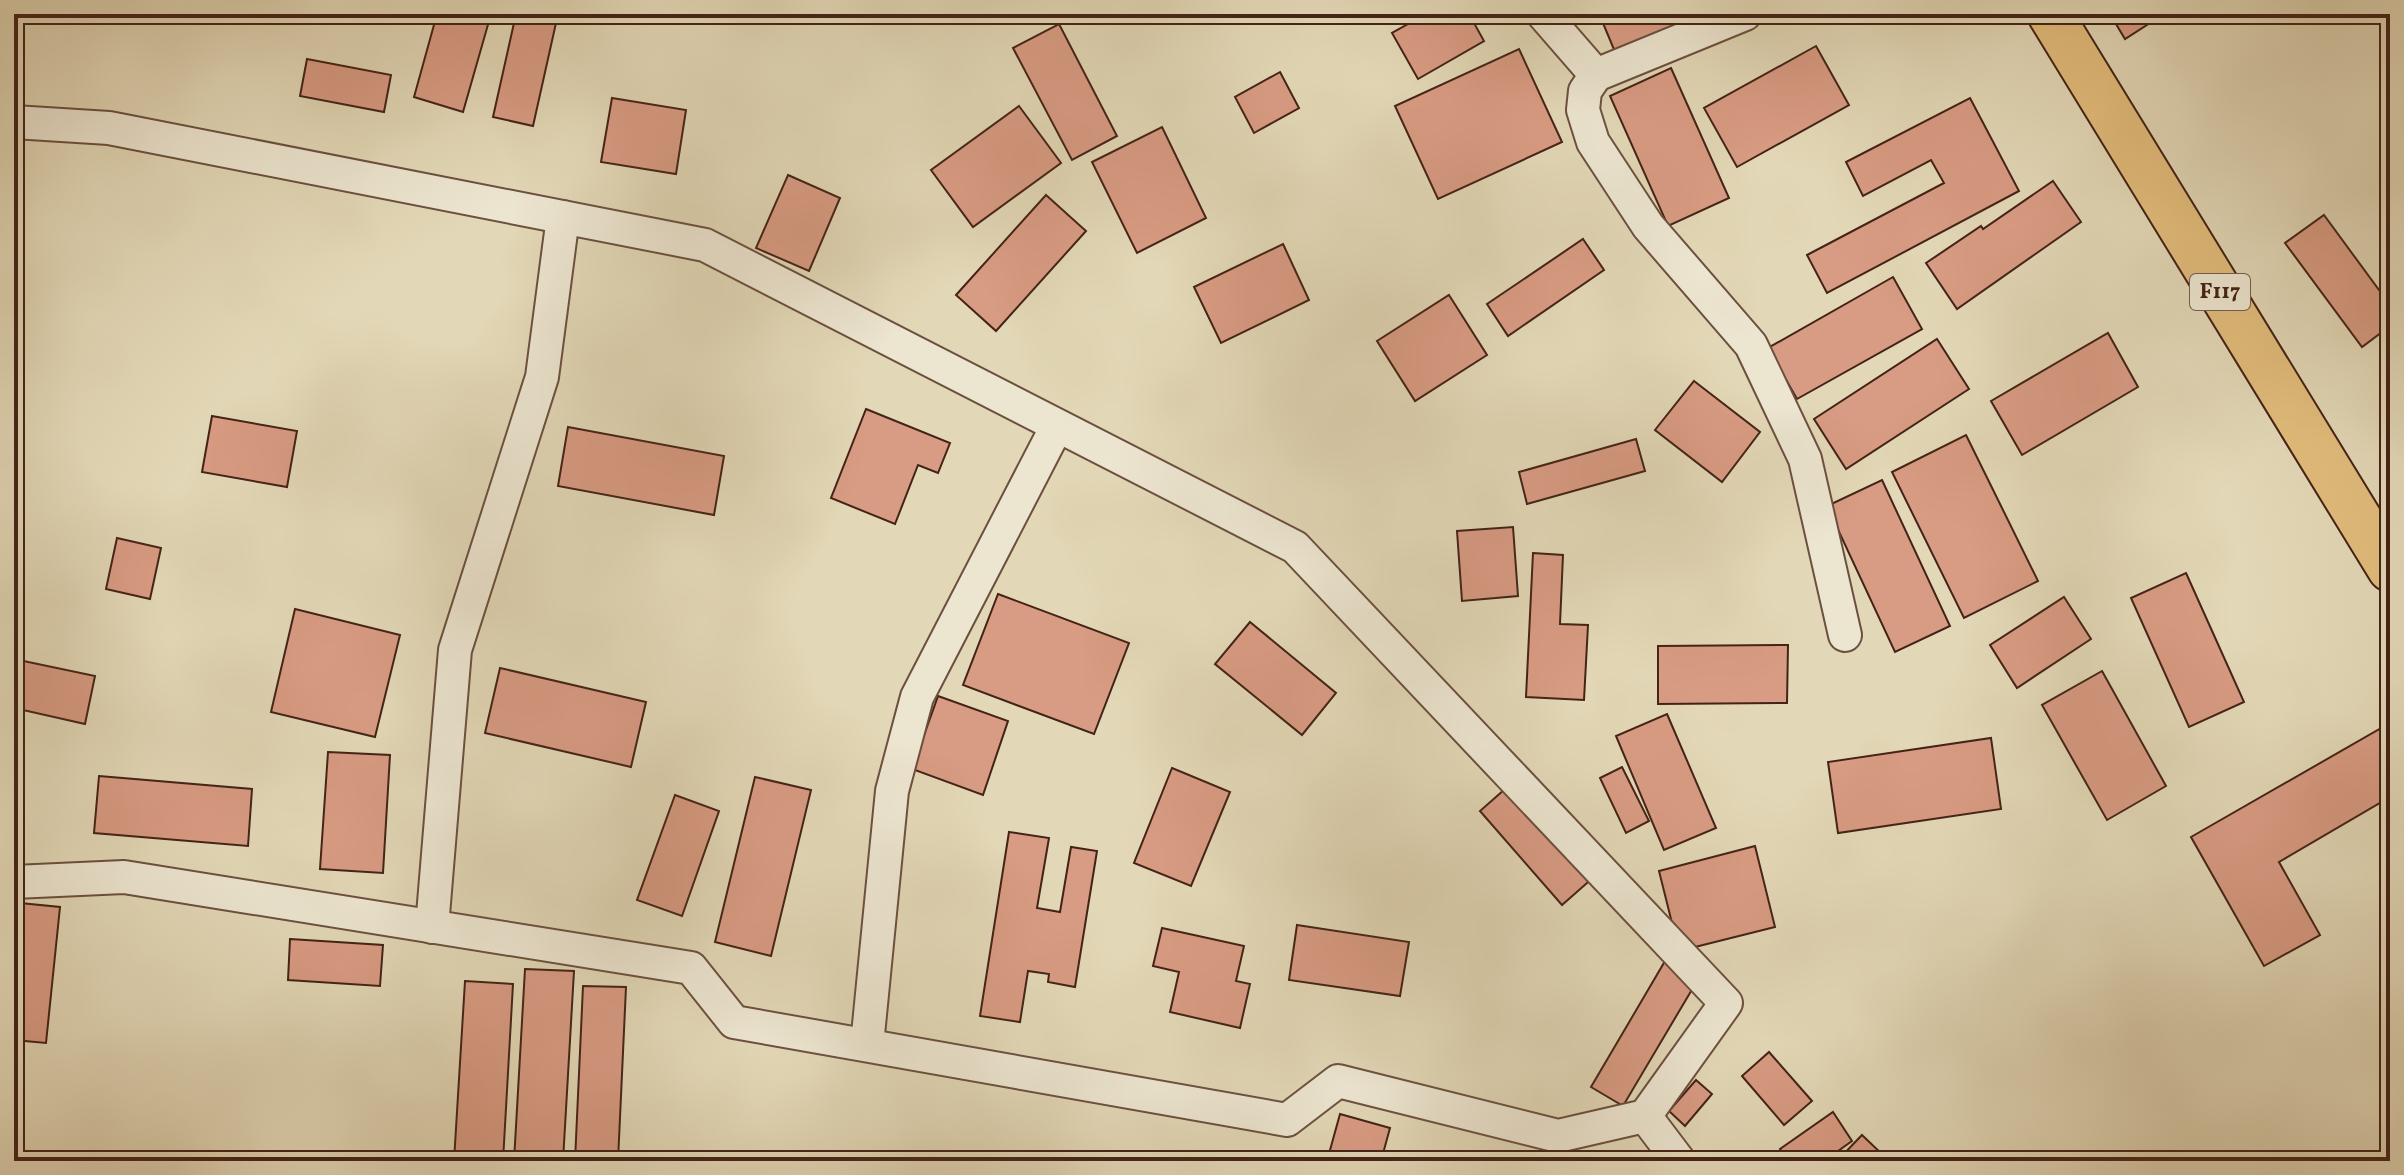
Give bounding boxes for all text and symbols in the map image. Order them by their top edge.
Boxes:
road number: F117 [2190,274,2250,310]

